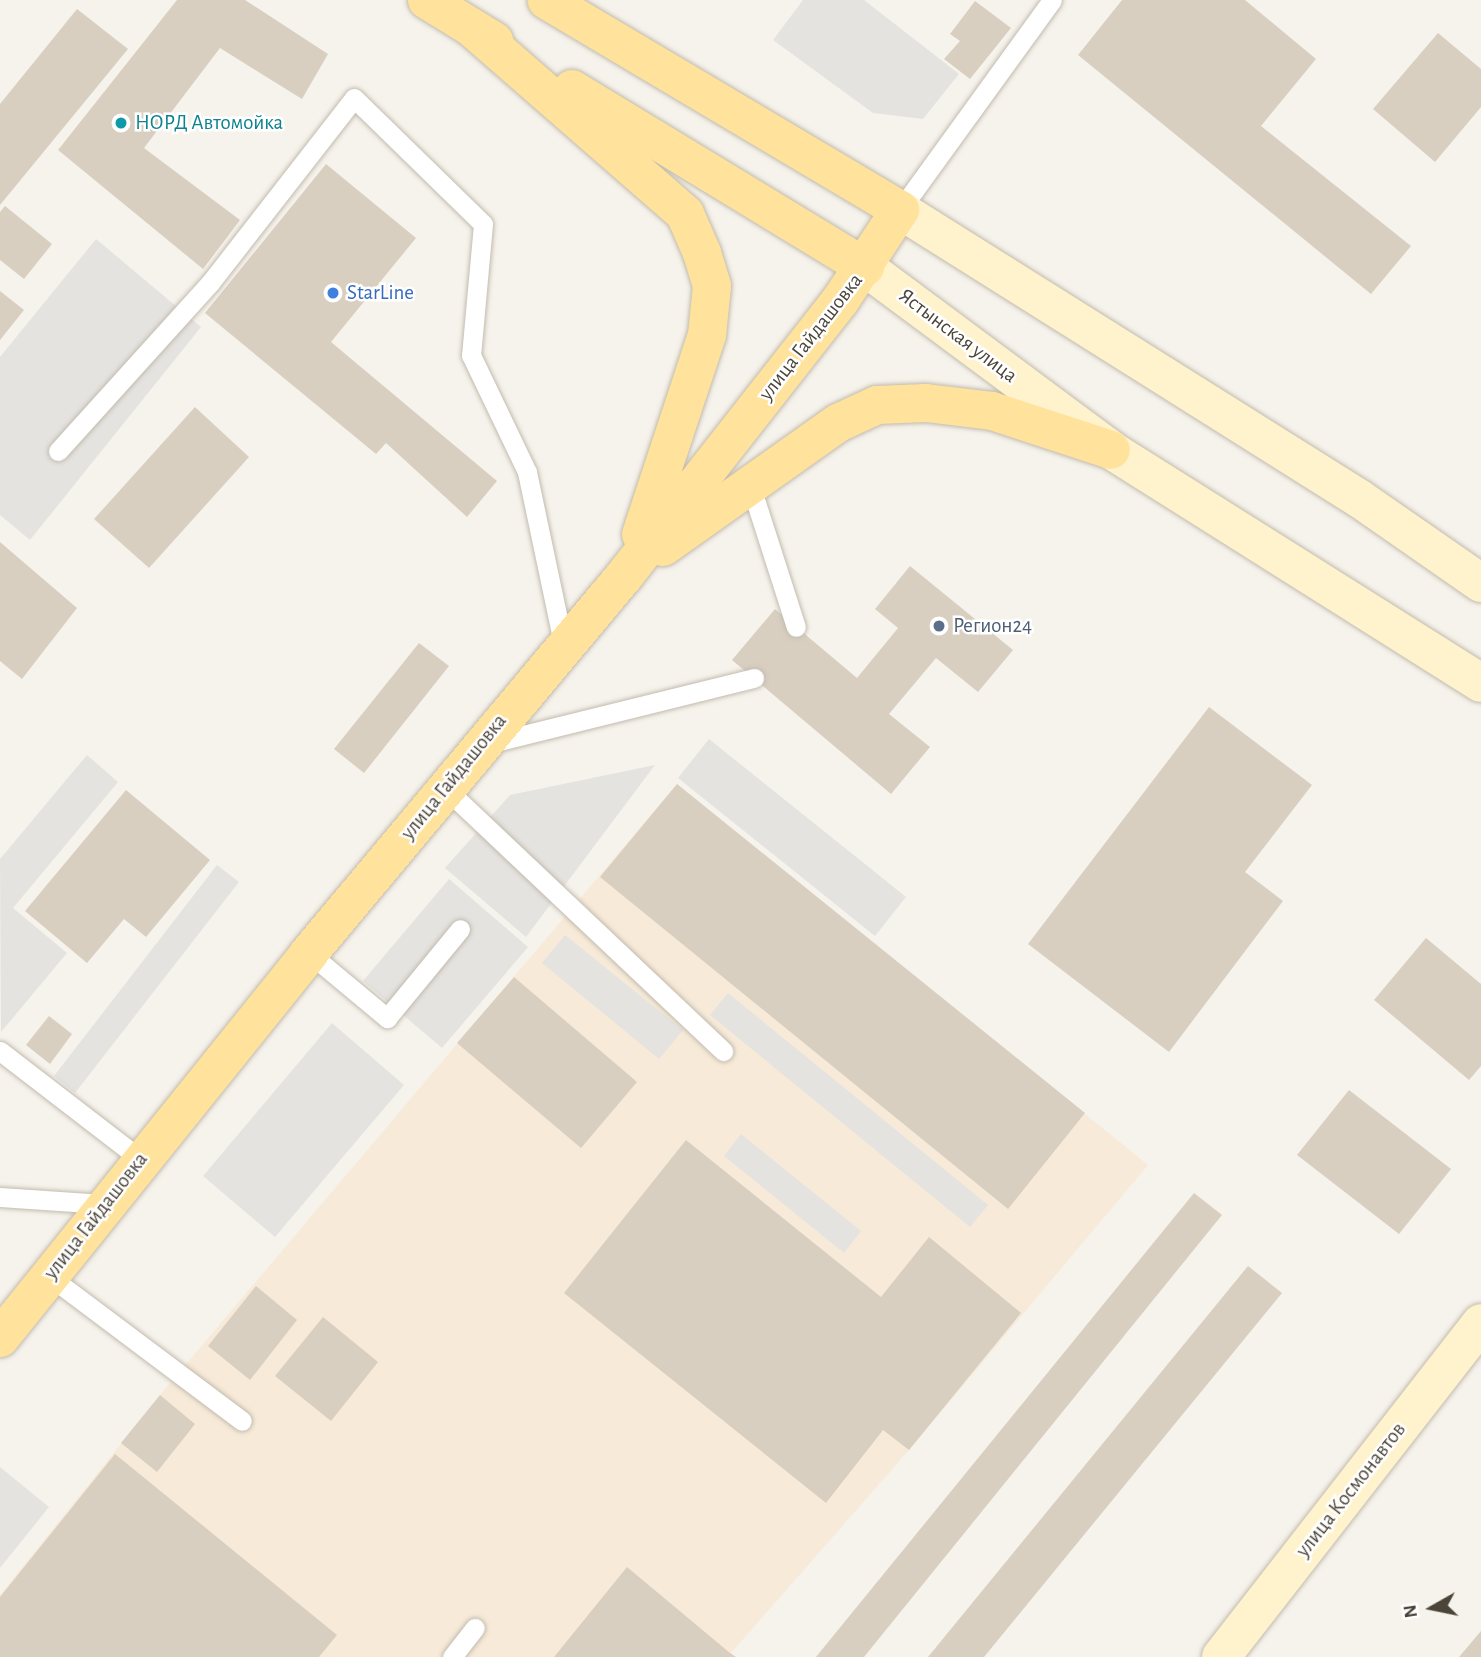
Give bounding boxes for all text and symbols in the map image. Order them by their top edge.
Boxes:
place label: НОРД Автомойка [135,110,283,136]
marker: НОРД Автомойка [113,115,129,131]
street label: улица Гайдашовка [754,268,868,406]
place label: StarLine [347,280,414,306]
street label: Ястынская улица [894,283,1022,389]
marker: StarLine [325,285,341,301]
place label: Регион24 [953,613,1032,639]
marker: Регион24 [931,618,947,634]
street label: улица Гайдашовка [396,709,512,845]
street label: улица Гайдашовка [39,1147,153,1285]
street label: улица Космонавтов [1291,1418,1411,1562]
north arrow [1397,1573,1467,1643]
text: N [1400,1603,1421,1619]

